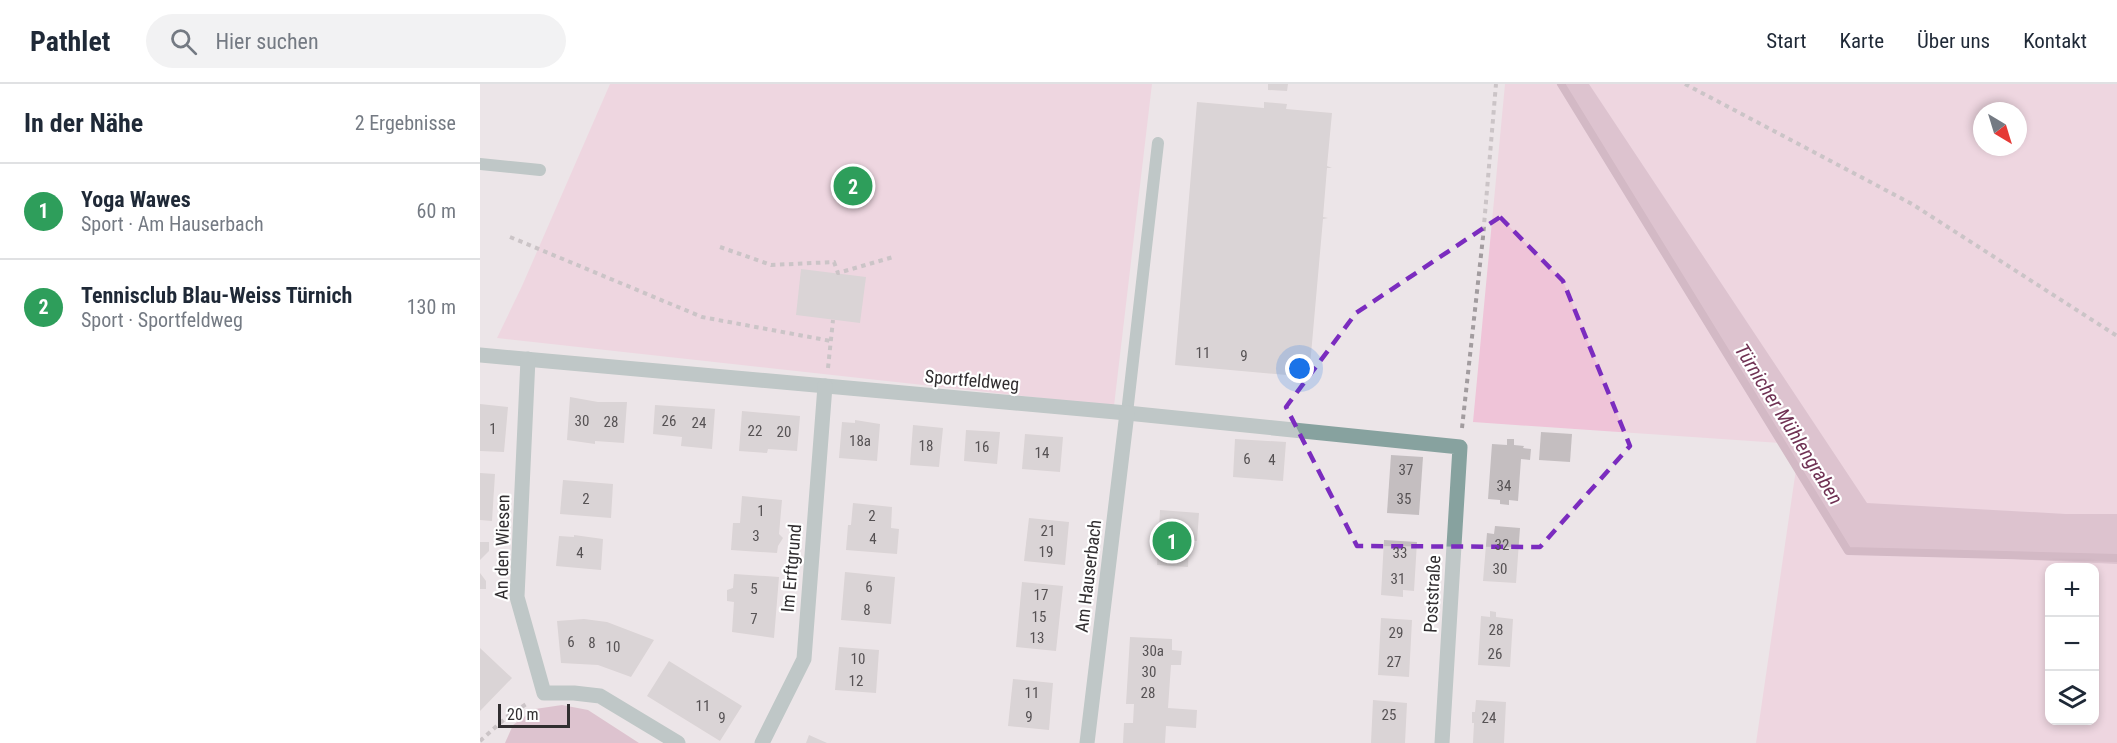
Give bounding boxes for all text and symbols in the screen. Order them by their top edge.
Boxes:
search box [146,14,566,68]
text: Pathlet [30,25,110,58]
icon: search [167,25,200,58]
text: Hier suchen [215,29,319,54]
text: Start [1766,29,1807,53]
text: Karte [1840,29,1884,53]
text: Über uns [1917,29,1990,53]
text: Kontakt [2023,29,2087,53]
north arrow [1973,102,2027,156]
text: In der Nähe [24,108,143,138]
text: 2 Ergebnisse [355,111,456,135]
pin: 2 [834,164,872,208]
text: Yoga Wawes [81,187,191,212]
text: 1 [38,199,49,223]
text: 60 m [417,199,456,223]
text: Sport · Am Hauserbach [81,212,264,236]
text: Tennisclub Blau-Weiss Türnich [81,283,352,308]
text: 2 [38,295,49,319]
text: 130 m [407,295,456,319]
text: Sport · Sportfeldweg [81,308,243,332]
water label: Türnicher Mühlengraben [1730,339,1848,509]
house number: 11 [1196,344,1210,362]
house number: 9 [1240,347,1248,365]
your location [1285,354,1314,383]
street label: Sportfeldweg [924,365,1020,395]
house number: 30 [575,412,589,430]
house number: 26 [662,412,676,430]
house number: 28 [604,413,618,431]
house number: 24 [692,414,706,432]
house number: 1 [489,420,497,438]
house number: 22 [748,422,762,440]
house number: 20 [777,423,791,441]
house number: 18a [849,432,871,450]
house number: 18 [919,437,933,455]
house number: 16 [975,438,989,456]
house number: 14 [1035,444,1049,462]
house number: 6 [1243,450,1251,468]
house number: 4 [1268,451,1276,469]
house number: 37 [1399,461,1413,479]
house number: 34 [1497,477,1511,495]
house number: 2 [582,490,590,508]
house number: 35 [1397,490,1411,508]
street label: An den Wiesen [491,494,513,600]
house number: 1 [757,502,765,520]
house number: 2 [868,507,876,525]
pin: 1 [1152,518,1192,564]
street label: Am Hauserbach [1071,519,1105,633]
house number: 21 [1041,522,1055,540]
street label: Im Erftgrund [777,523,805,613]
house number: 3 [752,527,760,545]
house number: 4 [869,530,877,548]
house number: 32 [1495,536,1509,554]
house number: 19 [1039,543,1053,561]
house number: 4 [576,544,584,562]
house number: 33 [1393,544,1407,562]
street label: Poststraße [1419,555,1445,633]
house number: 30 [1493,560,1507,578]
map controls [2045,563,2099,725]
button: + [2045,563,2099,617]
house number: 31 [1391,570,1405,588]
house number: 6 [865,578,873,596]
house number: 5 [750,580,758,598]
house number: 17 [1034,586,1048,604]
house number: 8 [863,601,871,619]
house number: 15 [1032,608,1046,626]
house number: 7 [750,610,758,628]
button: − [2045,617,2099,671]
house number: 28 [1489,621,1503,639]
house number: 29 [1389,624,1403,642]
house number: 13 [1030,629,1044,647]
house number: 6 [567,633,575,651]
house number: 8 [588,634,596,652]
house number: 10 [606,638,620,656]
house number: 30a [1142,642,1164,660]
house number: 26 [1488,645,1502,663]
house number: 10 [851,650,865,668]
house number: 27 [1387,653,1401,671]
house number: 30 [1142,663,1156,681]
button: layers [2045,671,2099,725]
house number: 12 [849,672,863,690]
house number: 11 [1025,684,1039,702]
house number: 28 [1141,684,1155,702]
house number: 11 [696,697,710,715]
scale bar [498,701,570,728]
text: 20 m [507,705,539,724]
house number: 25 [1382,706,1396,724]
house number: 9 [1025,708,1033,726]
house number: 9 [718,709,726,727]
house number: 24 [1482,709,1496,727]

